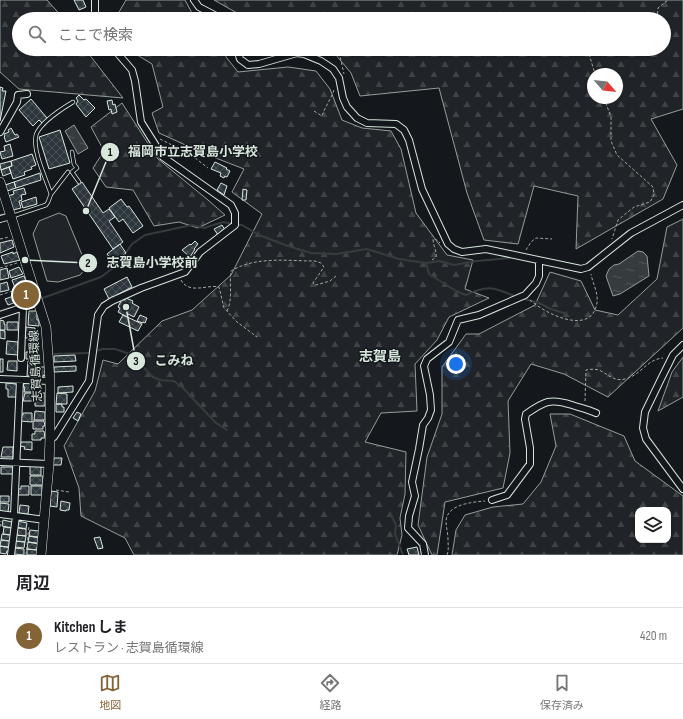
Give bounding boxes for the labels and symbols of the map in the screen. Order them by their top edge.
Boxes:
north arrow [587,68,623,104]
callout: 福岡市立志賀島小学校 [100,139,266,164]
text: 福岡市立志賀島小学校 [128,144,258,160]
text: 1 [108,145,113,160]
callout: 志賀島小学校前 [78,250,205,275]
text: 志賀島小学校前 [106,255,198,271]
text: 2 [85,256,91,271]
pin: 1 [13,280,39,310]
street label: 志賀島循環線 [27,330,45,402]
callout: こみね [126,348,201,373]
district label: 志賀島 [359,348,401,365]
text: こみね [154,353,194,369]
text: 3 [133,354,139,369]
your location [446,354,466,374]

